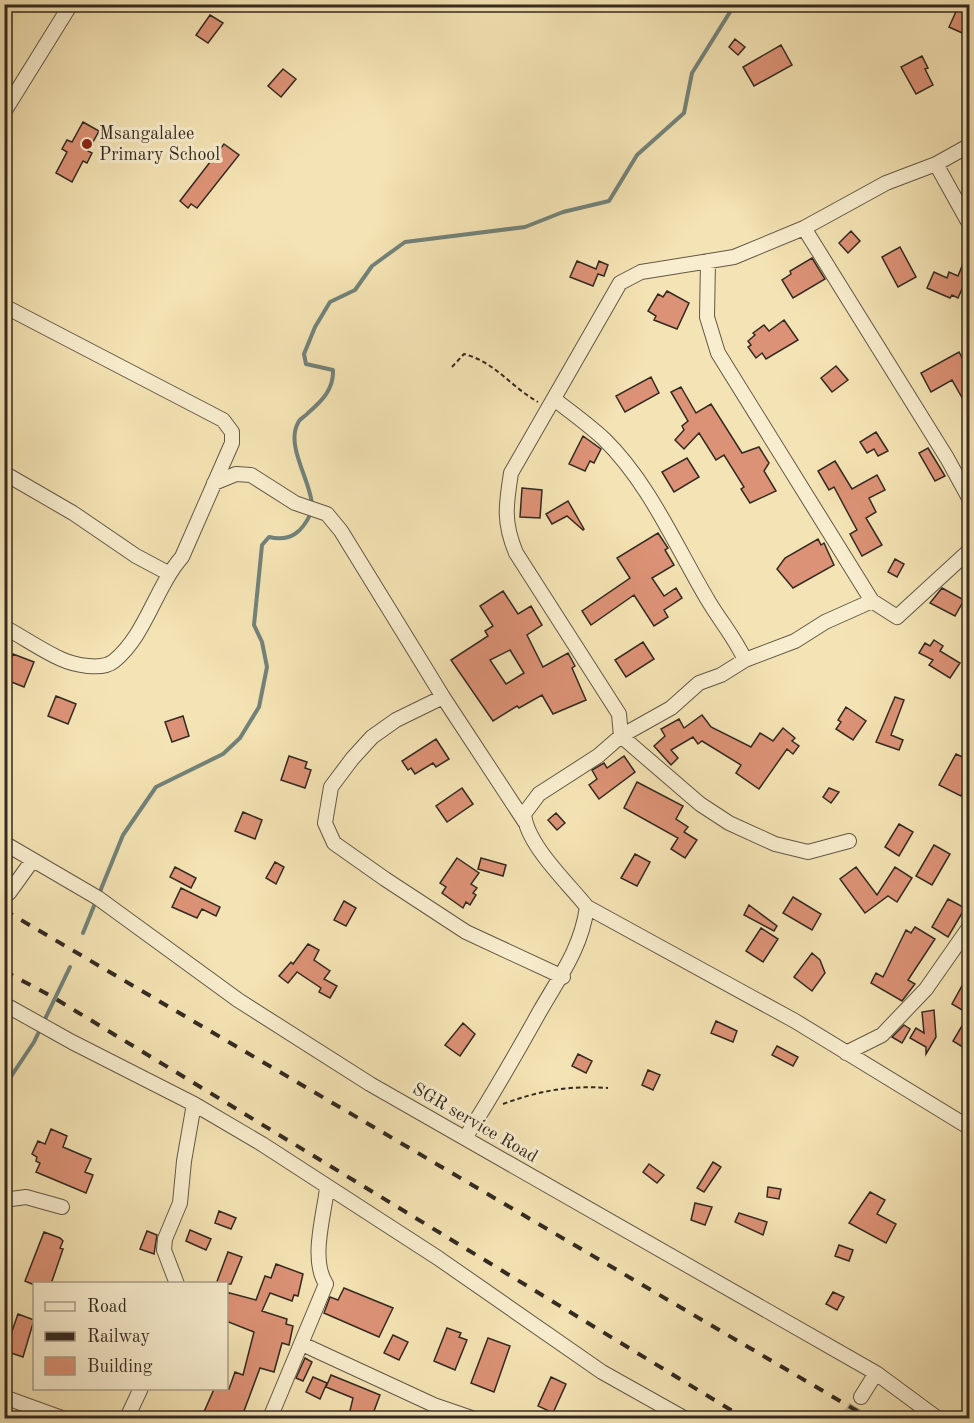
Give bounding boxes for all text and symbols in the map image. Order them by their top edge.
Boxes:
place label: Msangalalee Primary School [99,125,220,164]
marker: Msangalalee Primary School [80,137,94,151]
street label: SGR service Road [409,1080,541,1166]
legend [33,1282,228,1390]
text: Road [87,1298,127,1316]
text: Railway [87,1328,150,1346]
text: Building [87,1358,153,1376]

